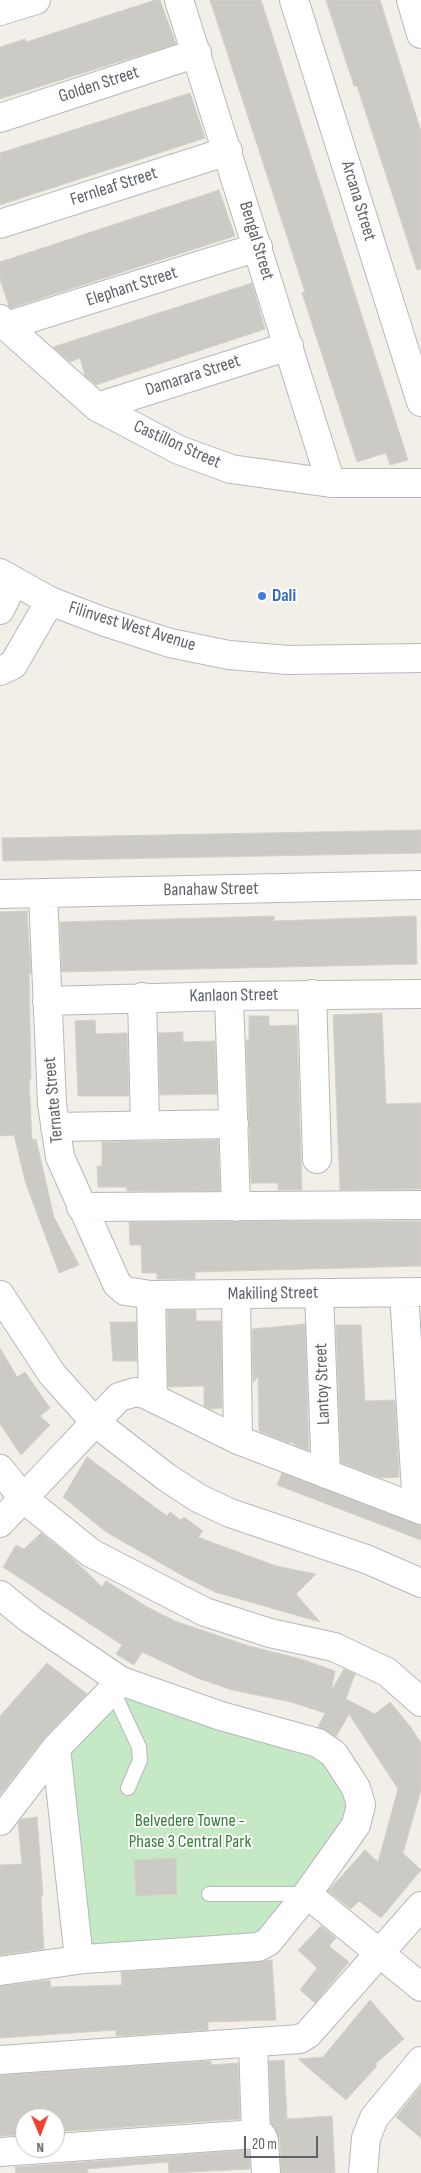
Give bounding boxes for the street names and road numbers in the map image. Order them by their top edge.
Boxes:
street label: Golden Street [56,62,142,108]
street label: Arcana Street [336,158,380,244]
street label: Fernleaf Street [68,163,160,211]
street label: Bengal Street [234,199,278,283]
street label: Elephant Street [84,262,180,312]
street label: Damarara Street [143,350,243,402]
street label: Castillon Street [130,416,224,474]
street label: Filinvest West Avenue [66,597,198,657]
street label: Banahaw Street [163,878,259,902]
street label: Kanlaon Street [189,984,279,1008]
street label: Ternate Street [39,1056,69,1144]
street label: Makiling Street [227,1282,319,1306]
street label: Lantoy Street [311,1343,335,1425]

